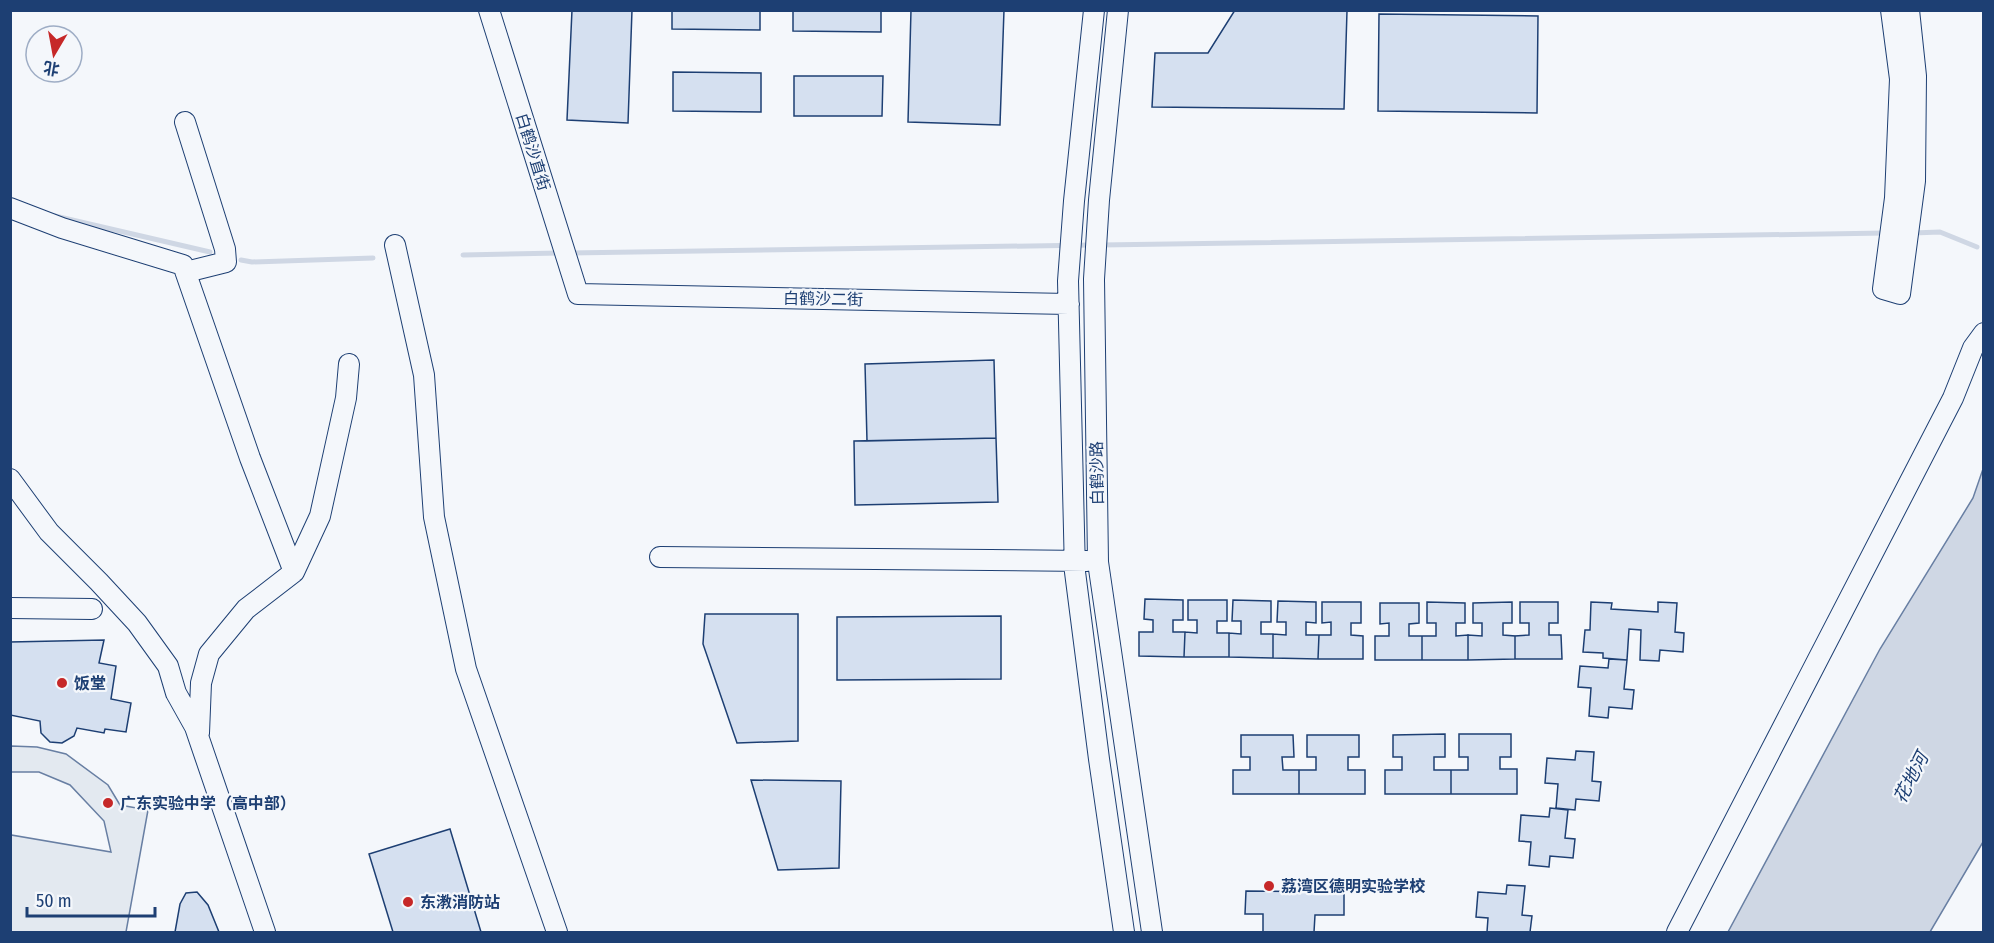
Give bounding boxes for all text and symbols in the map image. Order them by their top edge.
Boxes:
north arrow [24,24,84,84]
text: 北 [42,58,61,79]
street label: 白鹤沙直街 [512,111,554,193]
street label: 白鹤沙二街 [783,289,863,309]
street label: 白鹤沙路 [1087,441,1107,505]
place label: 饭堂 [74,674,106,693]
marker: 饭堂 [55,676,69,690]
water label: 花地河 [1889,746,1934,807]
place label: 广东实验中学（高中部） [120,794,296,813]
marker: 广东实验中学（高中部） [101,796,115,810]
place label: 荔湾区德明实验学校 [1281,877,1426,896]
marker: 荔湾区德明实验学校 [1262,879,1276,893]
scale bar [27,880,154,918]
text: 50 m [36,890,72,912]
place label: 东漖消防站 [420,893,500,912]
marker: 东漖消防站 [401,895,415,909]

